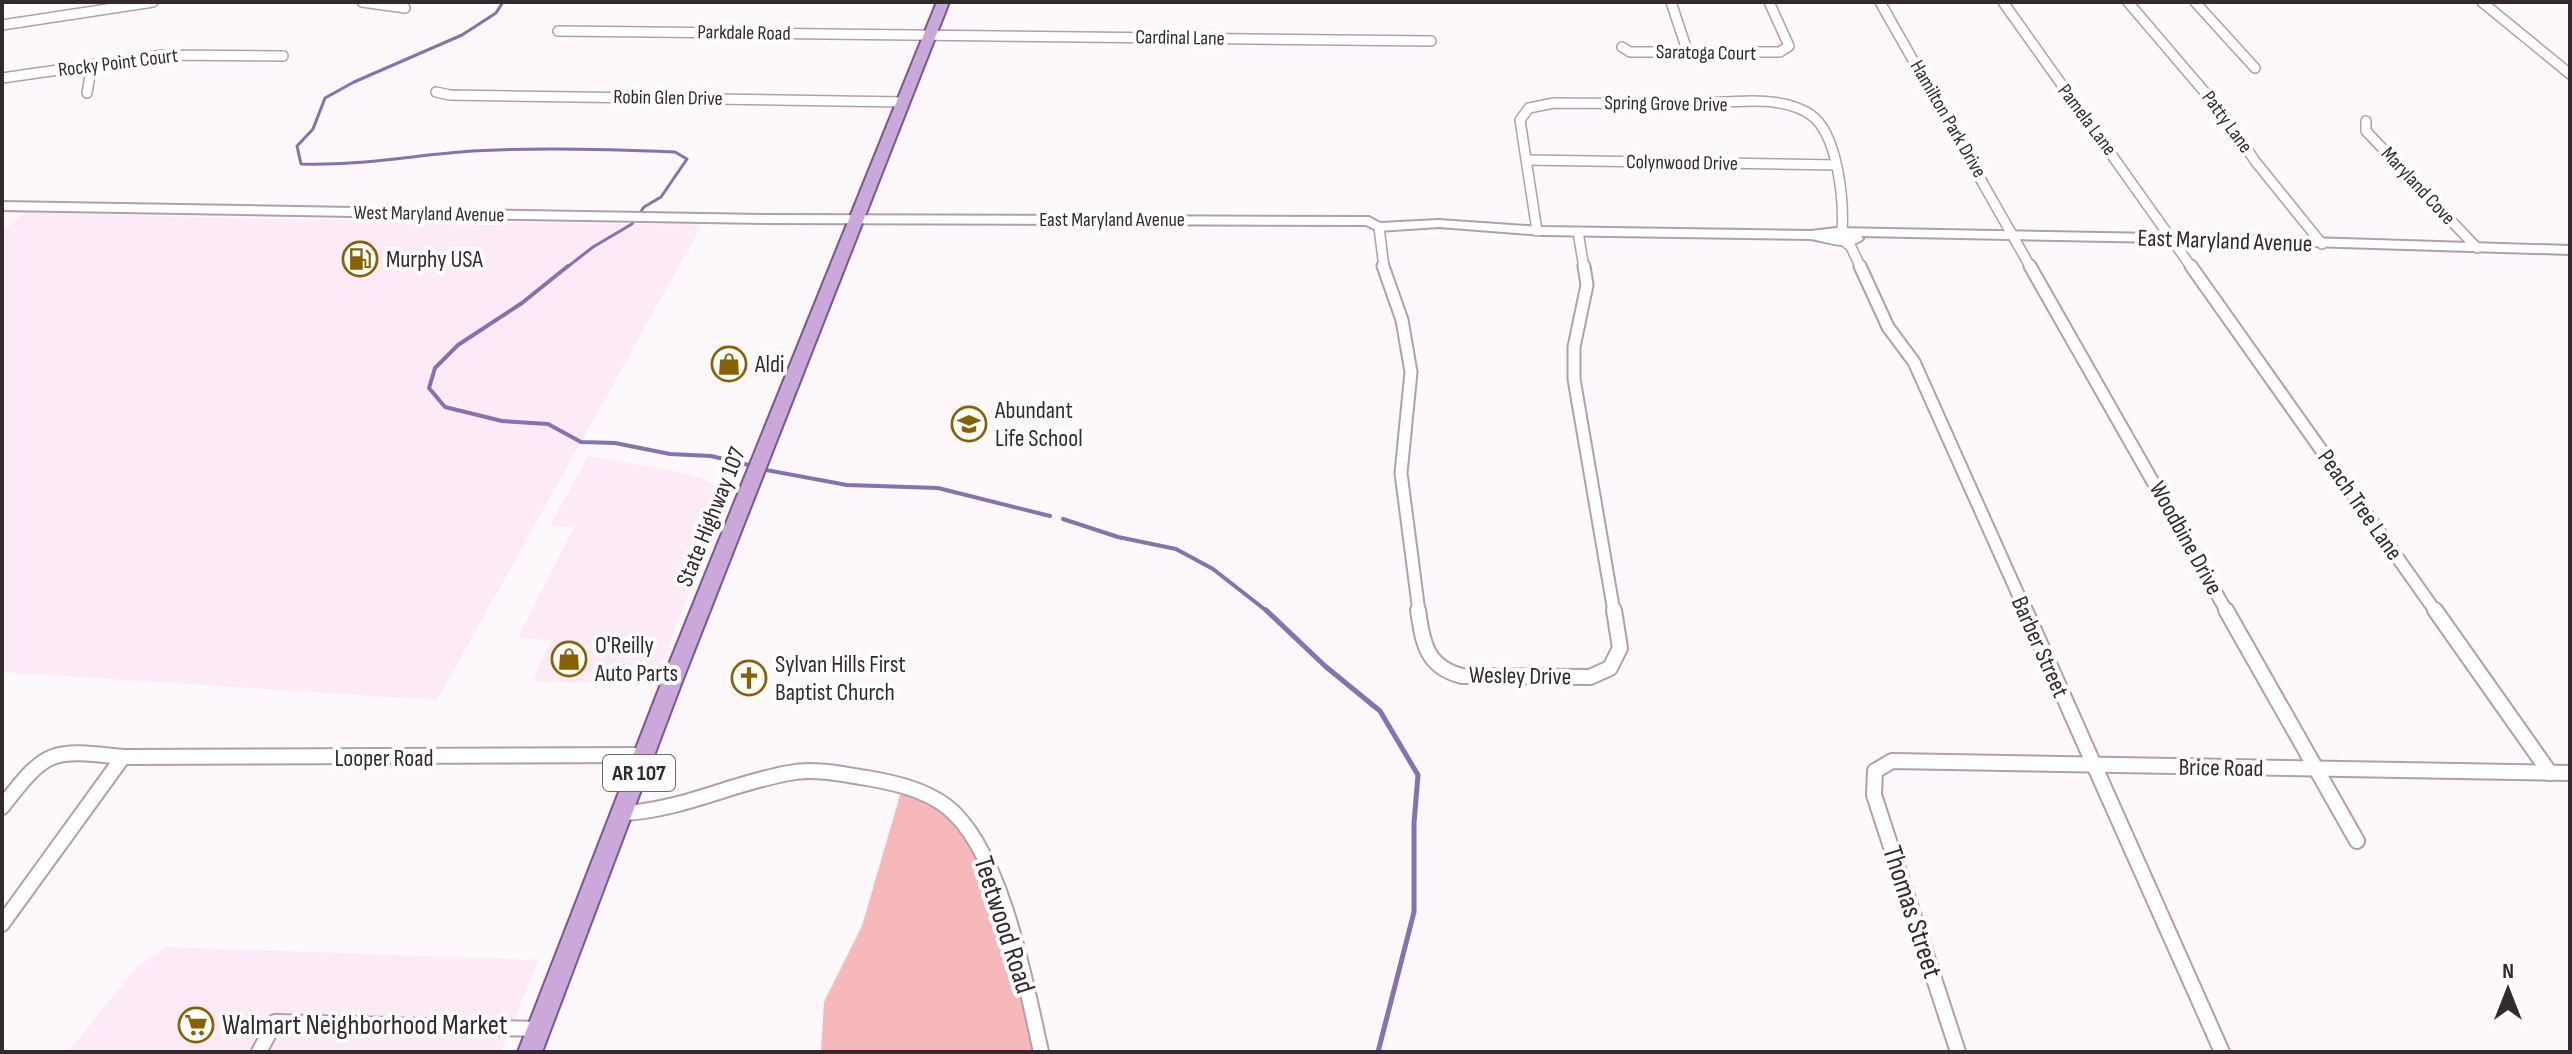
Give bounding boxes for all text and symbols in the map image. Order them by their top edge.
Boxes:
street label: Parkdale Road [697,20,791,46]
street label: Cardinal Lane [1135,25,1225,51]
street label: Saratoga Court [1656,40,1756,66]
street label: Rocky Point Court [57,44,179,82]
street label: Hamilton Park Drive [1905,56,1991,182]
street label: Pamela Lane [2052,80,2122,160]
street label: Robin Glen Drive [613,85,723,111]
street label: Patty Lane [2197,86,2257,158]
street label: Spring Grove Drive [1604,91,1728,117]
street label: Maryland Cove [2376,142,2460,230]
street label: Colynwood Drive [1626,150,1738,176]
street label: West Maryland Avenue [353,201,505,227]
street label: East Maryland Avenue [1039,208,1185,232]
street label: East Maryland Avenue [2137,223,2313,259]
fuel station icon: Murphy USA [341,240,379,278]
place label: Murphy USA [386,245,484,274]
shop icon: Aldi [710,345,748,383]
place label: Aldi [754,350,785,379]
place label: Abundant Life School [994,396,1083,453]
school or university icon: Abundant Life School [950,405,988,443]
street label: State Highway 107 [670,443,752,591]
street label: Peach Tree Lane [2311,444,2409,566]
street label: Woodbine Drive [2143,476,2229,600]
street label: Barber Street [2005,592,2075,702]
place label: O'Reilly Auto Parts [594,631,678,688]
shop icon: O'Reilly Auto Parts [550,640,588,678]
place label: Sylvan Hills First Baptist Church [775,650,906,707]
church icon: Sylvan Hills First Baptist Church [730,659,768,697]
street label: Wesley Drive [1469,661,1571,691]
street label: Looper Road [335,744,433,773]
street label: Brice Road [2178,753,2264,783]
road number: AR 107 [603,755,675,791]
street label: Thomas Street [1875,842,1949,982]
street label: Teetwood Road [966,852,1042,998]
north arrow [2468,950,2548,1030]
text: N [2502,958,2514,985]
supermarket icon: Walmart Neighborhood Market [177,1006,215,1044]
place label: Walmart Neighborhood Market [222,1009,508,1042]

